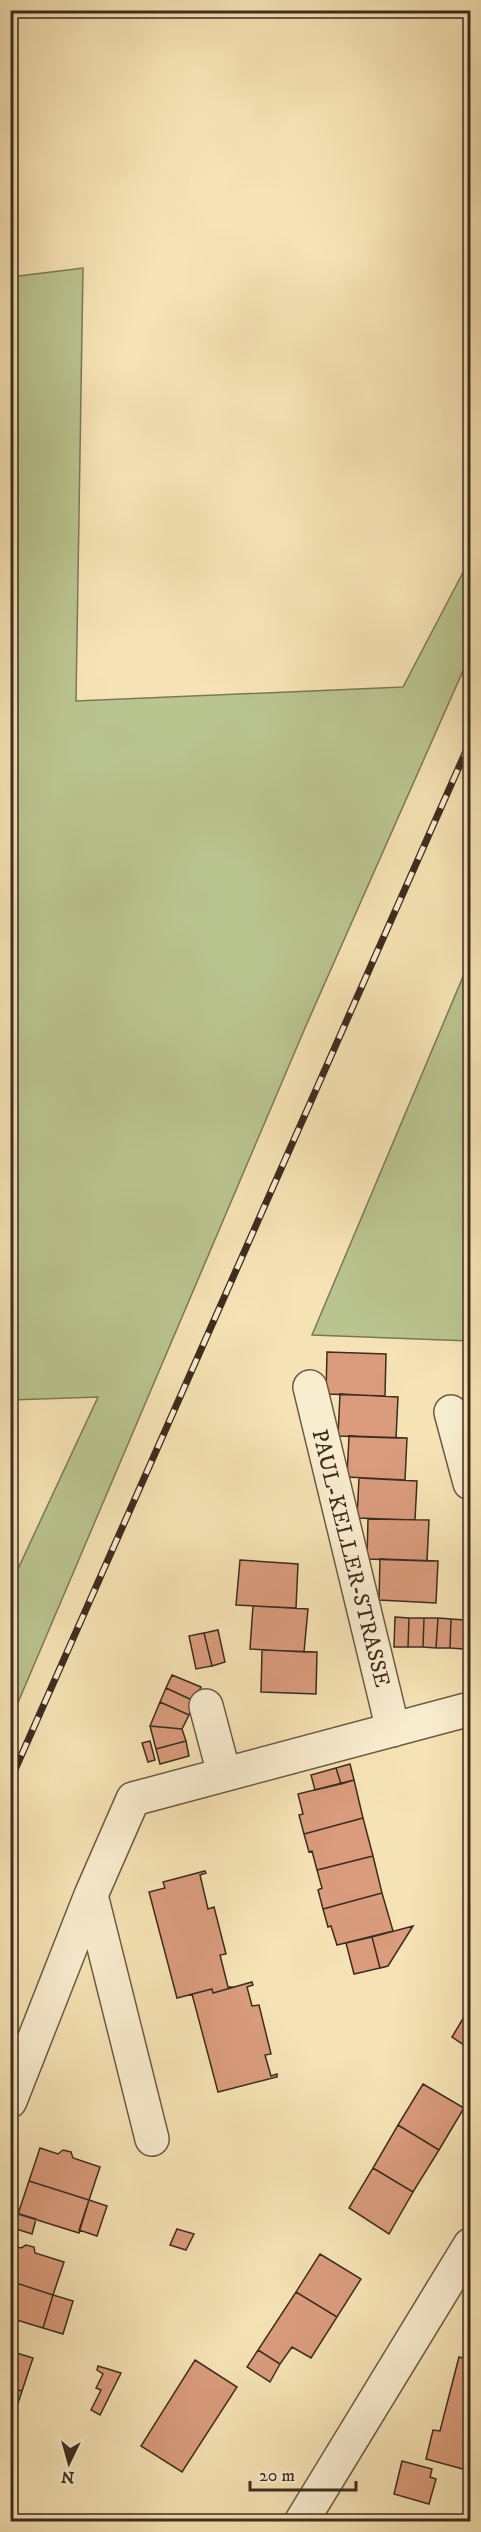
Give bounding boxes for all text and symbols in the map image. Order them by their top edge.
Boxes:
street label: PAUL-KELLER-STRASSE [305,1427,396,1690]
north arrow [39,2433,99,2493]
scale bar [250,2454,356,2492]
text: 20 m [259,2465,295,2487]
text: N [60,2466,75,2487]

